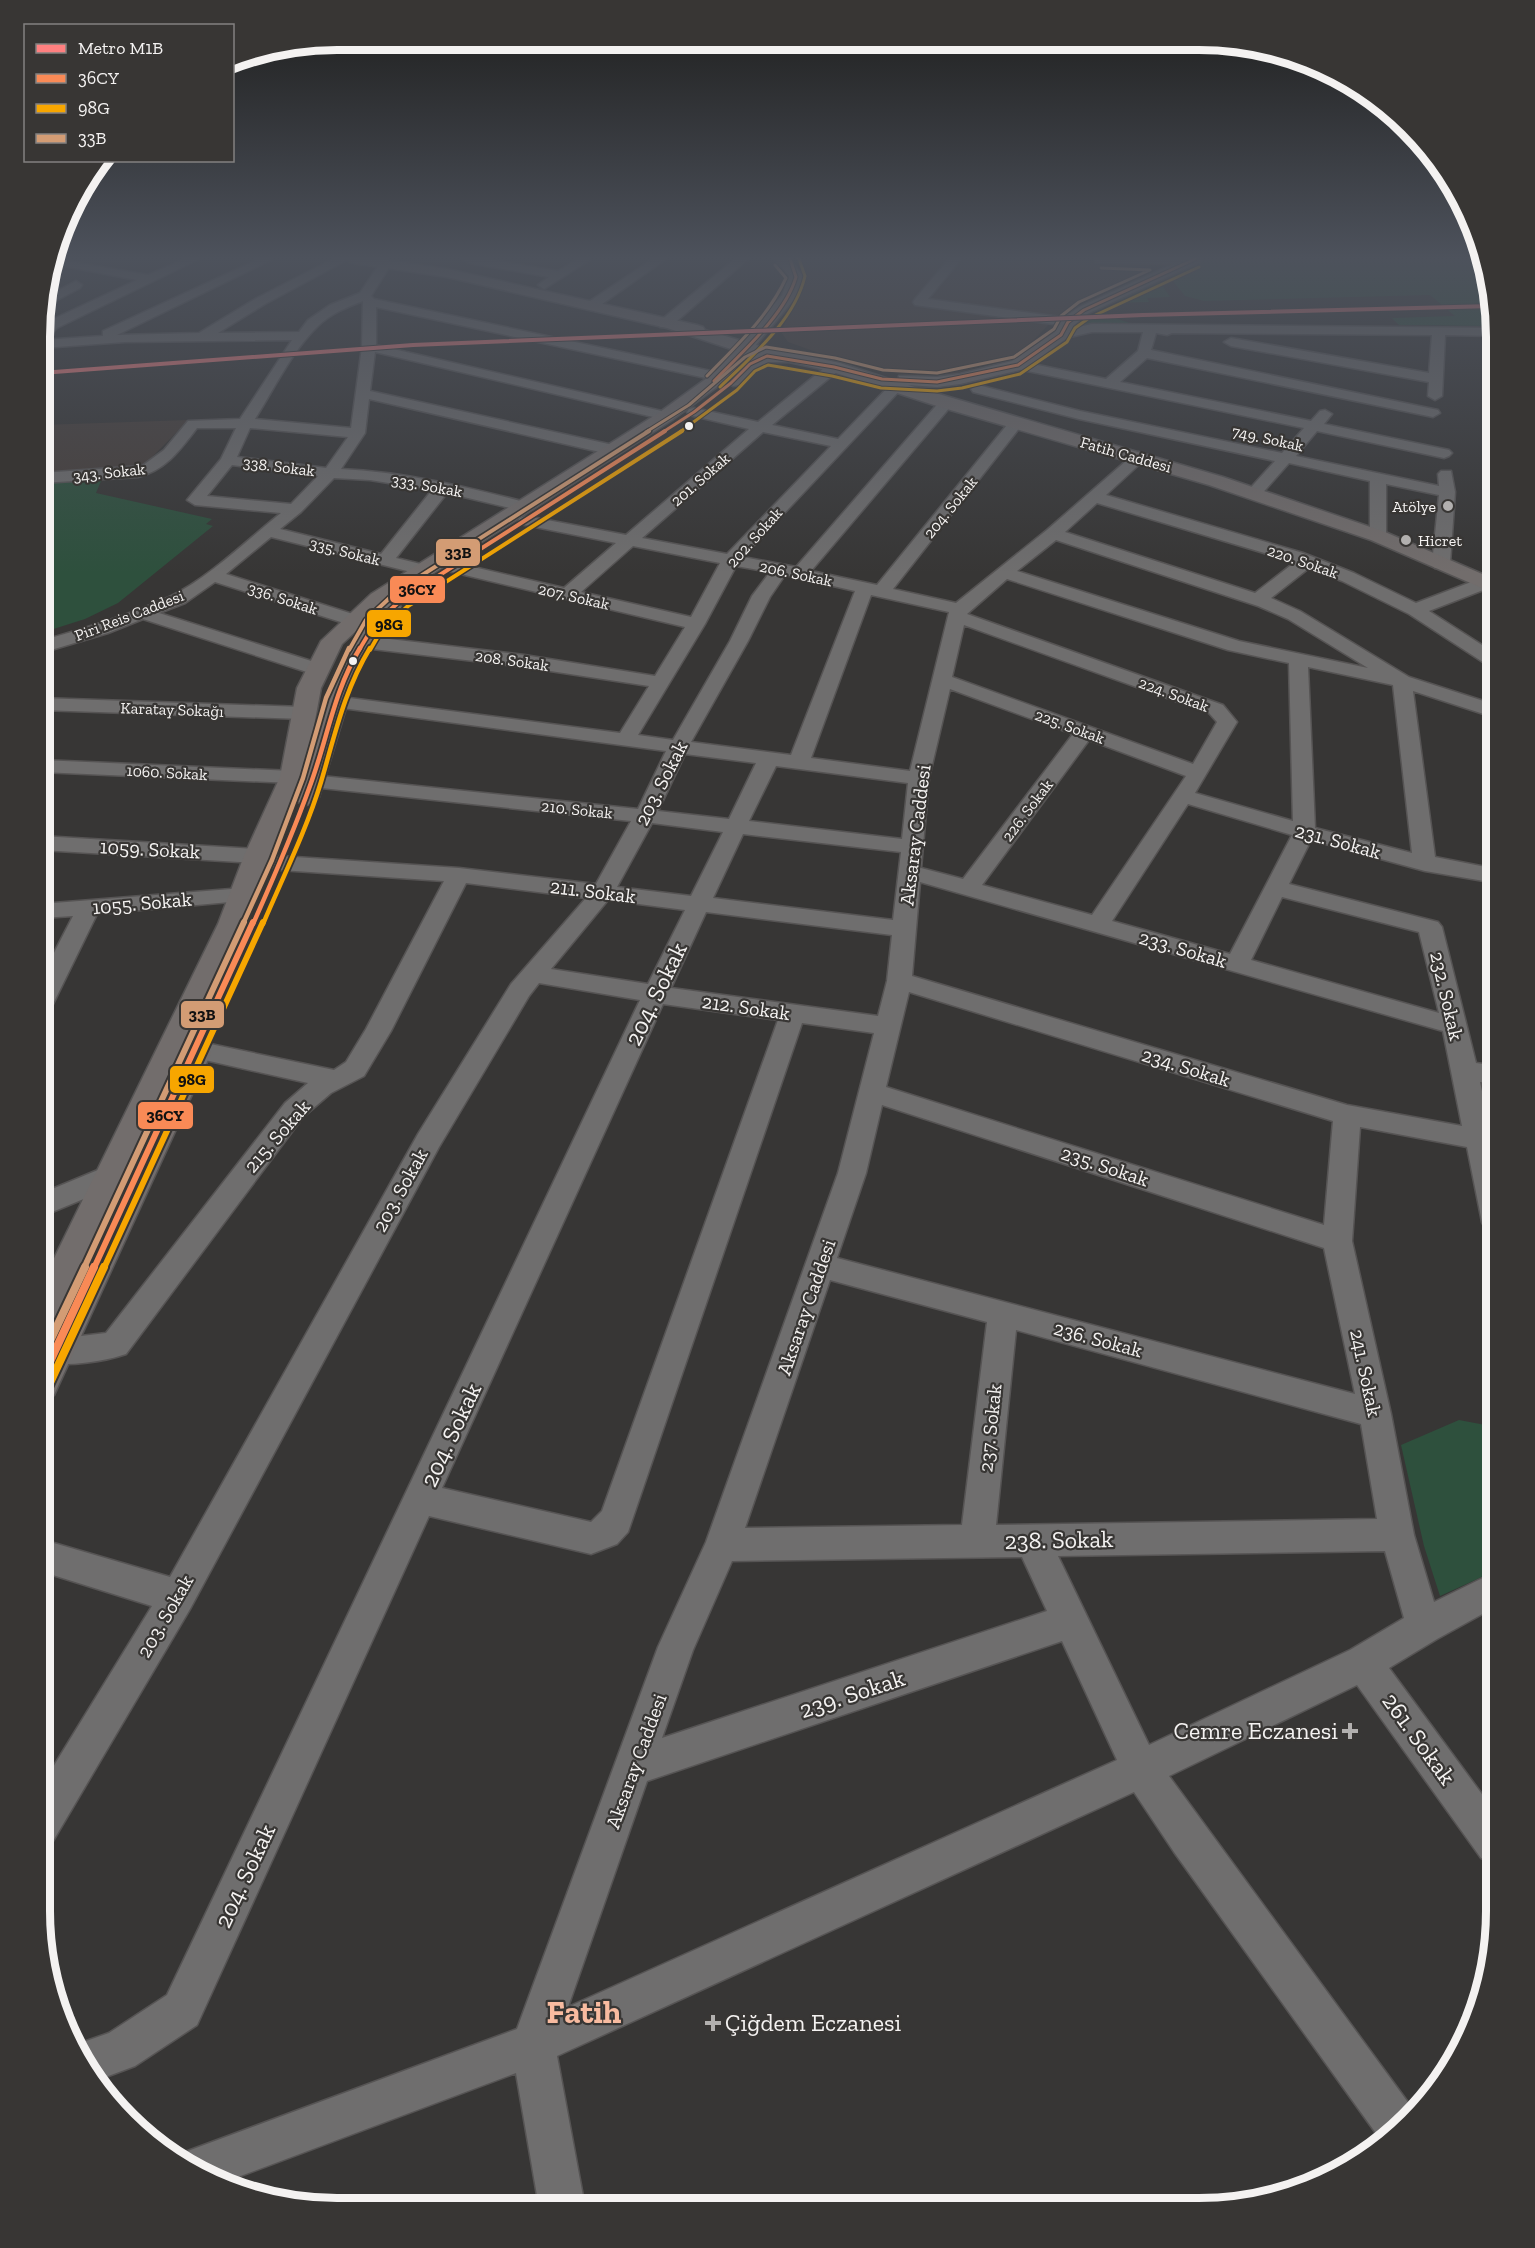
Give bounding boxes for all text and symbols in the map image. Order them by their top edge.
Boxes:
legend [24,24,234,162]
text: Metro M1B [78,37,163,59]
text: 36CY [78,67,119,89]
text: 98G [78,97,110,119]
text: 33B [78,127,107,149]
unlabelled marker [683,420,695,432]
street label: 749. Sokak [1231,422,1306,455]
street label: Fatih Caddesi [1078,432,1174,477]
street label: 201. Sokak [667,448,734,510]
street label: 338. Sokak [242,453,317,480]
street label: 343. Sokak [72,459,147,486]
street label: 333. Sokak [390,470,464,501]
street label: 204. Sokak [920,472,982,542]
place label: Atölye [1392,497,1436,516]
marker: Atölye [1441,499,1455,513]
street label: 202. Sokak [723,503,787,571]
place label: Hicret [1418,531,1462,550]
marker: Hicret [1399,533,1413,547]
street label: 335. Sokak [308,534,383,570]
line badge: 33B [435,538,481,567]
street label: 220. Sokak [1265,541,1341,583]
text: 33B [444,543,472,562]
street label: 206. Sokak [758,557,835,591]
line badge: 36CY [389,575,446,604]
street label: 336. Sokak [246,578,321,619]
street label: 207. Sokak [536,579,612,614]
text: 36CY [398,580,437,599]
street label: Piri Reis Caddesi [72,586,187,645]
line badge: 98G [366,609,412,638]
text: 98G [375,615,403,634]
street label: 208. Sokak [474,646,551,675]
unlabelled marker [347,655,359,667]
street label: 224. Sokak [1136,673,1212,716]
street label: Karatay Sokağı [120,698,224,721]
street label: 225. Sokak [1032,705,1108,748]
street label: 203. Sokak [629,736,693,829]
street label: 1060. Sokak [126,761,209,784]
street label: Aksaray Caddesi [894,763,936,907]
street label: 226. Sokak [998,775,1057,845]
street label: 210. Sokak [540,796,614,823]
street label: 231. Sokak [1292,818,1384,864]
street label: 1059. Sokak [99,834,201,864]
street label: 211. Sokak [549,874,638,908]
street label: 1055. Sokak [91,887,193,919]
street label: 233. Sokak [1136,925,1230,973]
street label: 204. Sokak [618,937,693,1050]
street label: 232. Sokak [1425,949,1469,1043]
street label: 212. Sokak [701,989,792,1025]
line badge: 33B [180,1000,225,1029]
text: 33B [188,1005,216,1024]
street label: 234. Sokak [1139,1042,1234,1092]
line badge: 98G [169,1065,215,1094]
text: 98G [178,1070,206,1089]
street label: 215. Sokak [239,1094,315,1177]
line badge: 36CY [137,1101,194,1130]
text: 36CY [146,1106,185,1125]
street label: 235. Sokak [1058,1141,1152,1192]
street label: 203. Sokak [367,1144,433,1236]
street label: Aksaray Caddesi [772,1236,841,1378]
street label: 236. Sokak [1051,1316,1145,1362]
street label: 241. Sokak [1345,1327,1387,1420]
street label: 204. Sokak [414,1378,487,1491]
street label: 237. Sokak [973,1382,1007,1473]
street label: 238. Sokak [1004,1524,1114,1555]
street label: 203. Sokak [132,1570,199,1662]
street label: 239. Sokak [796,1663,909,1724]
street label: 261. Sokak [1376,1687,1463,1791]
street label: Aksaray Caddesi [600,1690,672,1832]
place label: Cemre Eczanesi [1174,1716,1338,1745]
marker: Cemre Eczanesi [1343,1724,1357,1738]
street label: 204. Sokak [208,1819,281,1932]
district label: Fatih [547,1993,622,2031]
place label: Çiğdem Eczanesi [725,2008,901,2037]
marker: Çiğdem Eczanesi [706,2016,720,2030]

